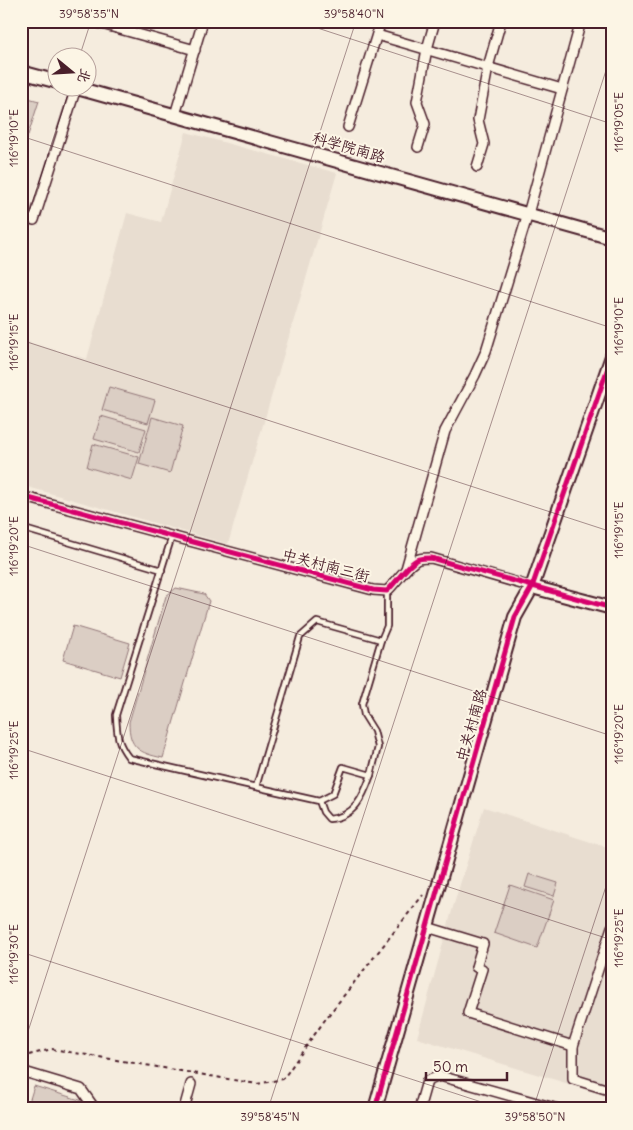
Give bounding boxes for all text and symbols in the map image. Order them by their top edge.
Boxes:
text: 39°58'35"N [59,6,119,21]
text: 39°58'40"N [324,6,384,21]
north arrow [48,48,98,98]
text: 北 [74,67,95,85]
text: 116°19'05"E [611,92,626,152]
text: 116°19'10"E [6,109,21,167]
street label: 科学院南路 [310,128,388,166]
text: 116°19'10"E [611,297,626,355]
text: 116°19'15"E [6,313,21,371]
text: 116°19'15"E [611,501,626,559]
text: 116°19'20"E [6,516,21,576]
street label: 中关村南三街 [280,544,372,586]
street label: 中关村南路 [452,686,490,764]
text: 116°19'20"E [611,704,626,764]
text: 116°19'25"E [6,720,21,780]
text: 116°19'25"E [611,908,626,968]
text: 116°19'30"E [6,924,21,984]
scale bar [426,1050,507,1082]
text: 50 m [433,1057,468,1076]
text: 39°58'45"N [240,1109,300,1124]
text: 39°58'50"N [504,1109,566,1124]

